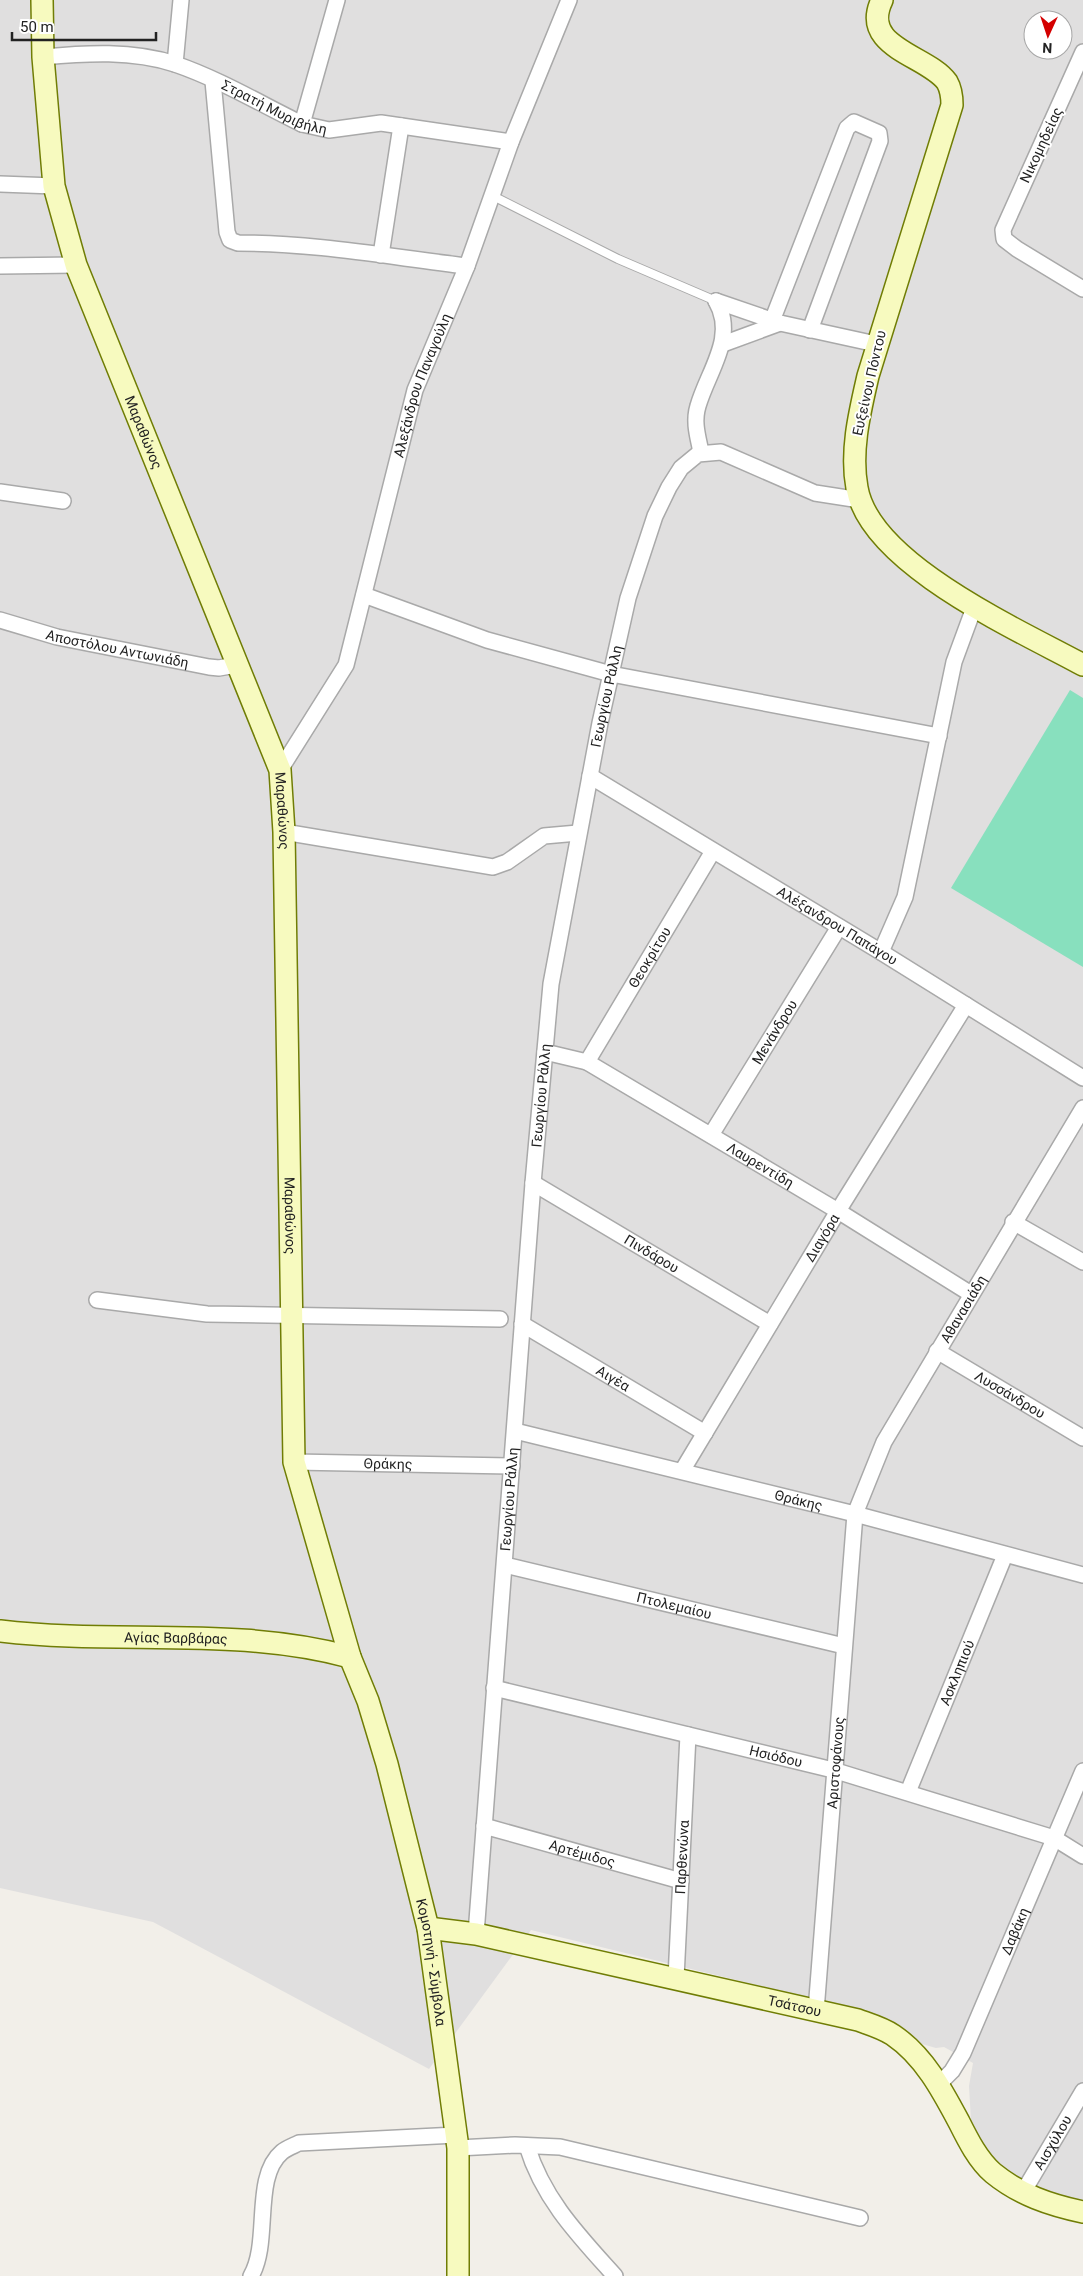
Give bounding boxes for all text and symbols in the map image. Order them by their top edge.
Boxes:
scale bar [12,10,156,42]
north arrow [1023,10,1073,60]
text: 50 m [20,18,54,36]
text: N [1042,40,1053,56]
street label: Στρατή Μυριβήλη [219,77,329,137]
street label: Νικομηδείας [1016,105,1066,185]
street label: Αλεξάνδρου Παναγούλη [390,311,454,459]
street label: Ευξείνου Πόντου [849,329,889,437]
street label: Μαραθώνος [122,393,166,471]
street label: Αποστόλου Αντωνιάδη [44,626,190,671]
street label: Γεωργίου Ράλλη [588,644,625,749]
street label: Μαραθώνος [272,771,292,850]
street label: Αλέξανδρου Παπάγου [774,883,900,968]
street label: Θεοκρίτου [625,924,674,991]
street label: Μενάνδρου [749,997,800,1067]
street label: Γεωργίου Ράλλη [528,1043,554,1148]
street label: Λαυρεντίδη [724,1139,797,1191]
street label: Μαραθώνος [281,1177,299,1255]
street label: Διαγόρα [801,1211,842,1265]
street label: Πινδάρου [622,1231,682,1276]
street label: Αθανασιάδη [937,1272,990,1346]
street label: Αιγέα [594,1362,633,1394]
street label: Λυσσάνδρου [972,1367,1048,1422]
street label: Γεωργίου Ράλλη [497,1447,521,1552]
street label: Θράκης [364,1455,412,1472]
street label: Θράκης [773,1487,824,1514]
street label: Πτολεμαίου [635,1589,713,1622]
street label: Αγίας Βαρβάρας [124,1629,228,1647]
street label: Ασκληπιού [936,1638,977,1708]
street label: Αριστοφάνους [824,1716,847,1809]
street label: Ησιόδου [748,1742,804,1770]
street label: Παρθενώνα [672,1820,692,1895]
street label: Αρτέμιδος [547,1837,617,1870]
street label: Κομοτηνή - Σύμβολα [413,1897,449,2027]
street label: Δαβάκη [998,1905,1032,1957]
street label: Τσάτσου [766,1992,823,2020]
street label: Αισχύλου [1030,2112,1075,2172]

